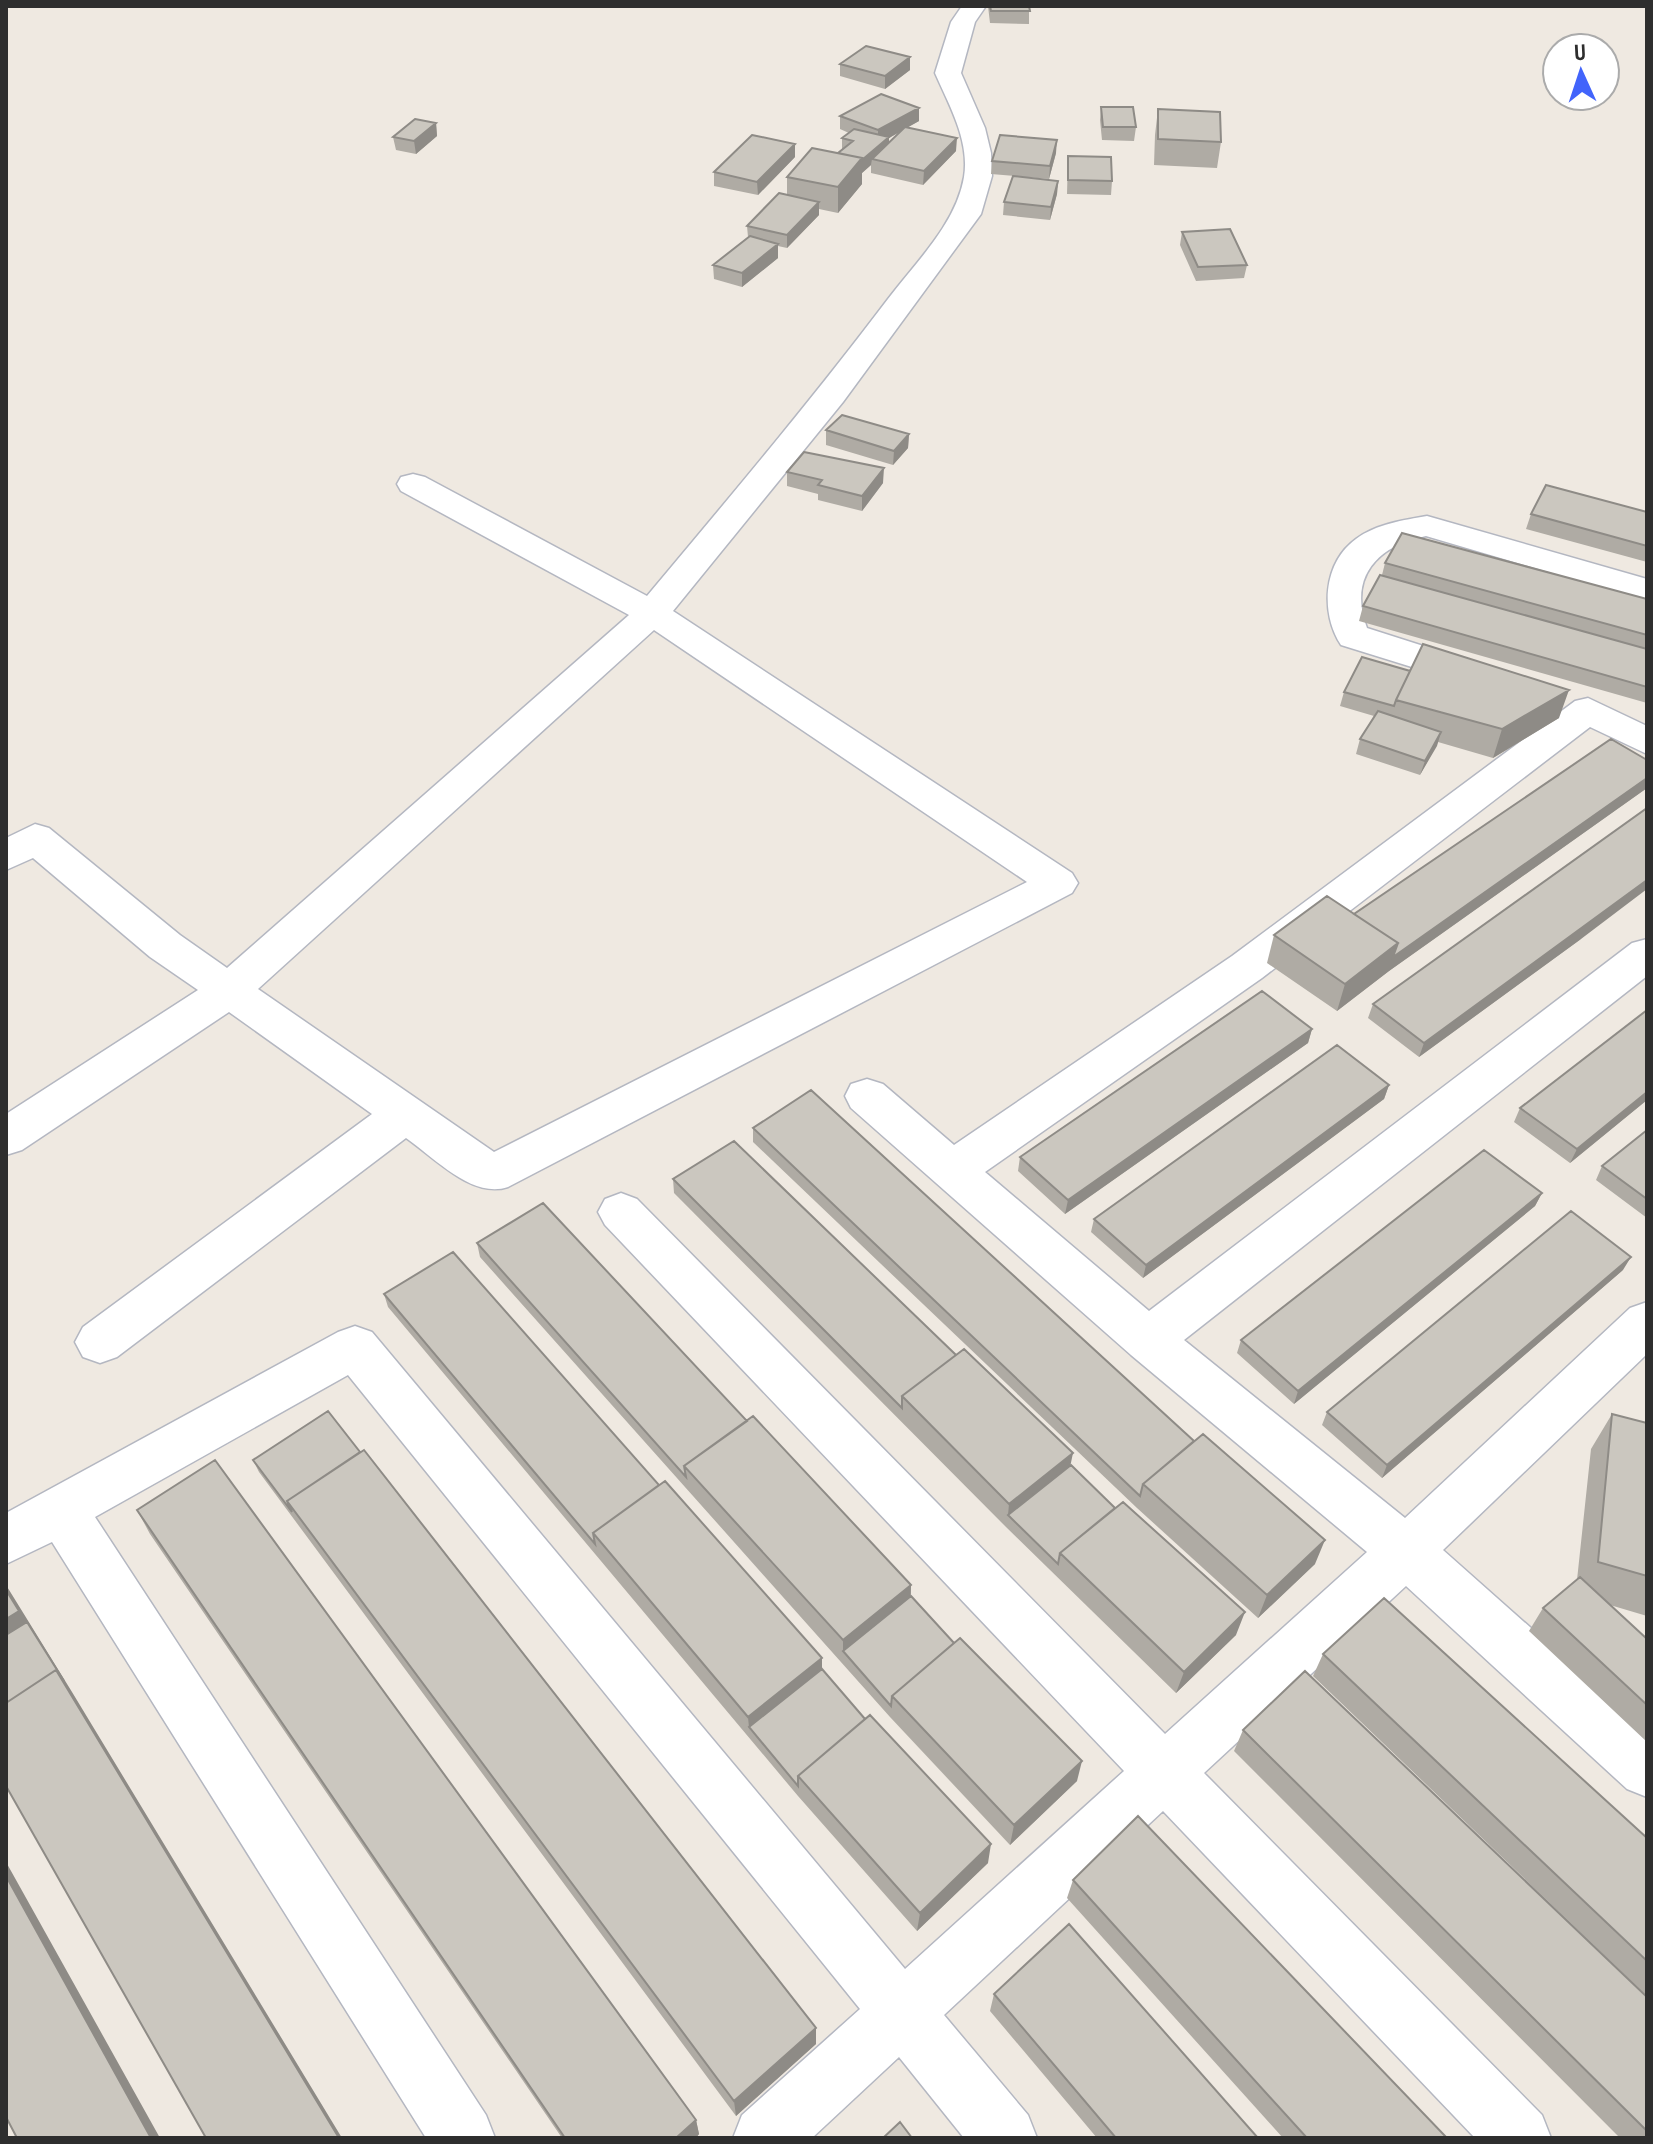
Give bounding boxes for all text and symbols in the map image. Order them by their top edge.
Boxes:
north arrow [1541,32,1621,112]
text: U [1574,38,1586,66]

